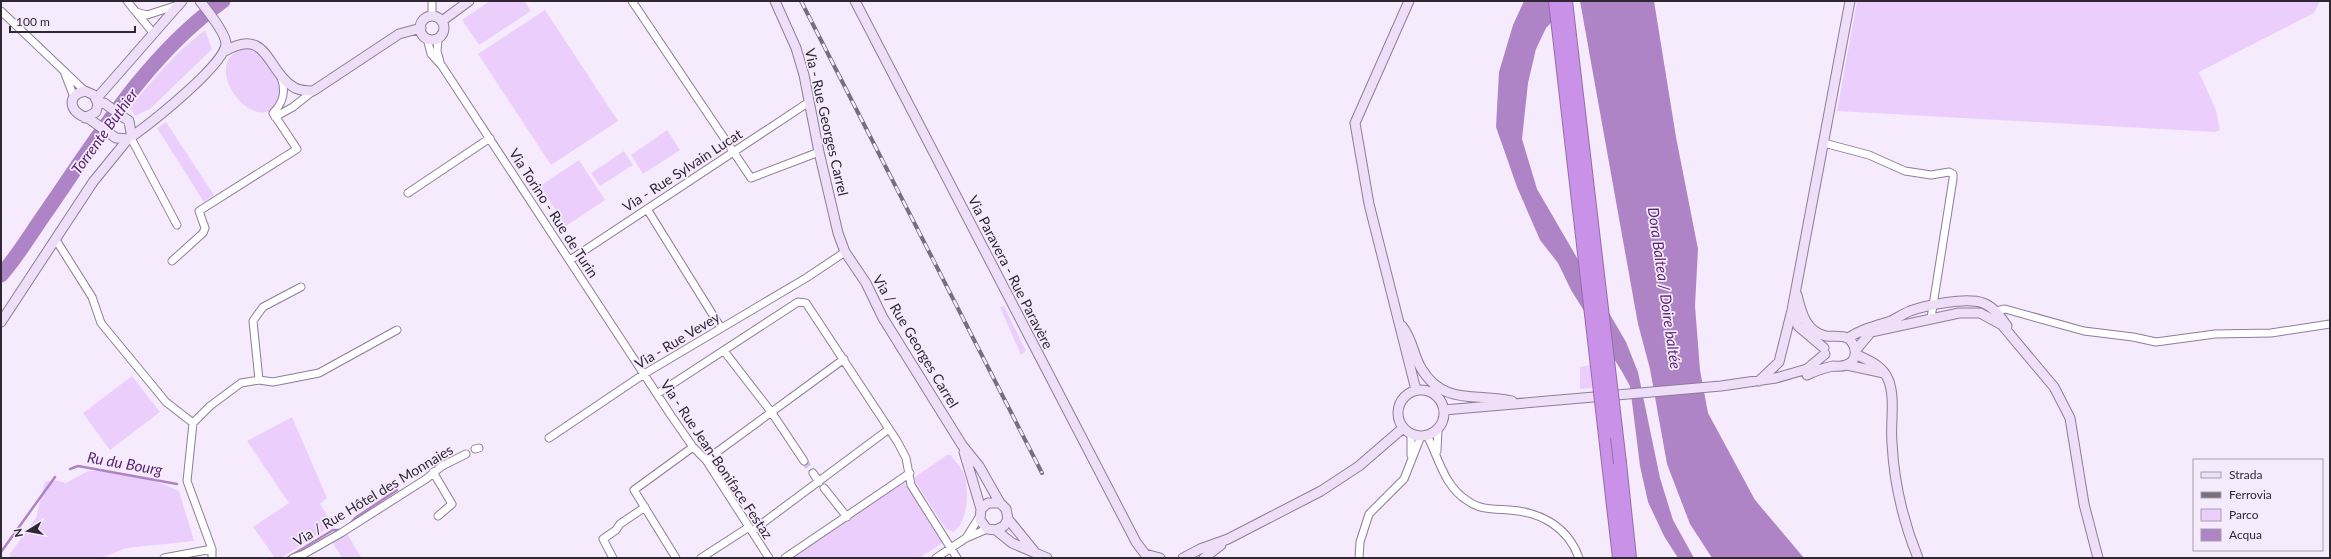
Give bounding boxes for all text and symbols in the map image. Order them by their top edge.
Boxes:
scale bar [10,8,135,34]
text: 100 m [16,14,50,29]
street label: Via - Rue Georges Carrel [802,47,852,197]
water label: Torrente Buthier [67,84,141,177]
street label: Via - Rue Sylvain Lucat [619,125,745,215]
street label: Via Torino - Rue de Turin [506,145,602,281]
street label: Via Paravera - Rue Paravère [965,192,1057,352]
water label: Dora Baltea / Doire baltée [1645,206,1685,370]
street label: Via / Rue Georges Carrel [870,271,962,411]
street label: Via - Rue Vevey [631,308,723,372]
street label: Via - Rue Jean-Boniface Festaz [657,376,777,542]
street label: Via / Rue Hôtel des Monnaies [290,441,456,549]
water label: Ru du Bourg [86,448,165,479]
legend [2193,459,2323,551]
text: Strada [2229,467,2262,482]
text: Ferrovia [2229,487,2272,502]
text: Parco [2229,507,2259,522]
north arrow [8,511,48,551]
text: Acqua [2229,527,2262,542]
text: N [11,528,25,538]

